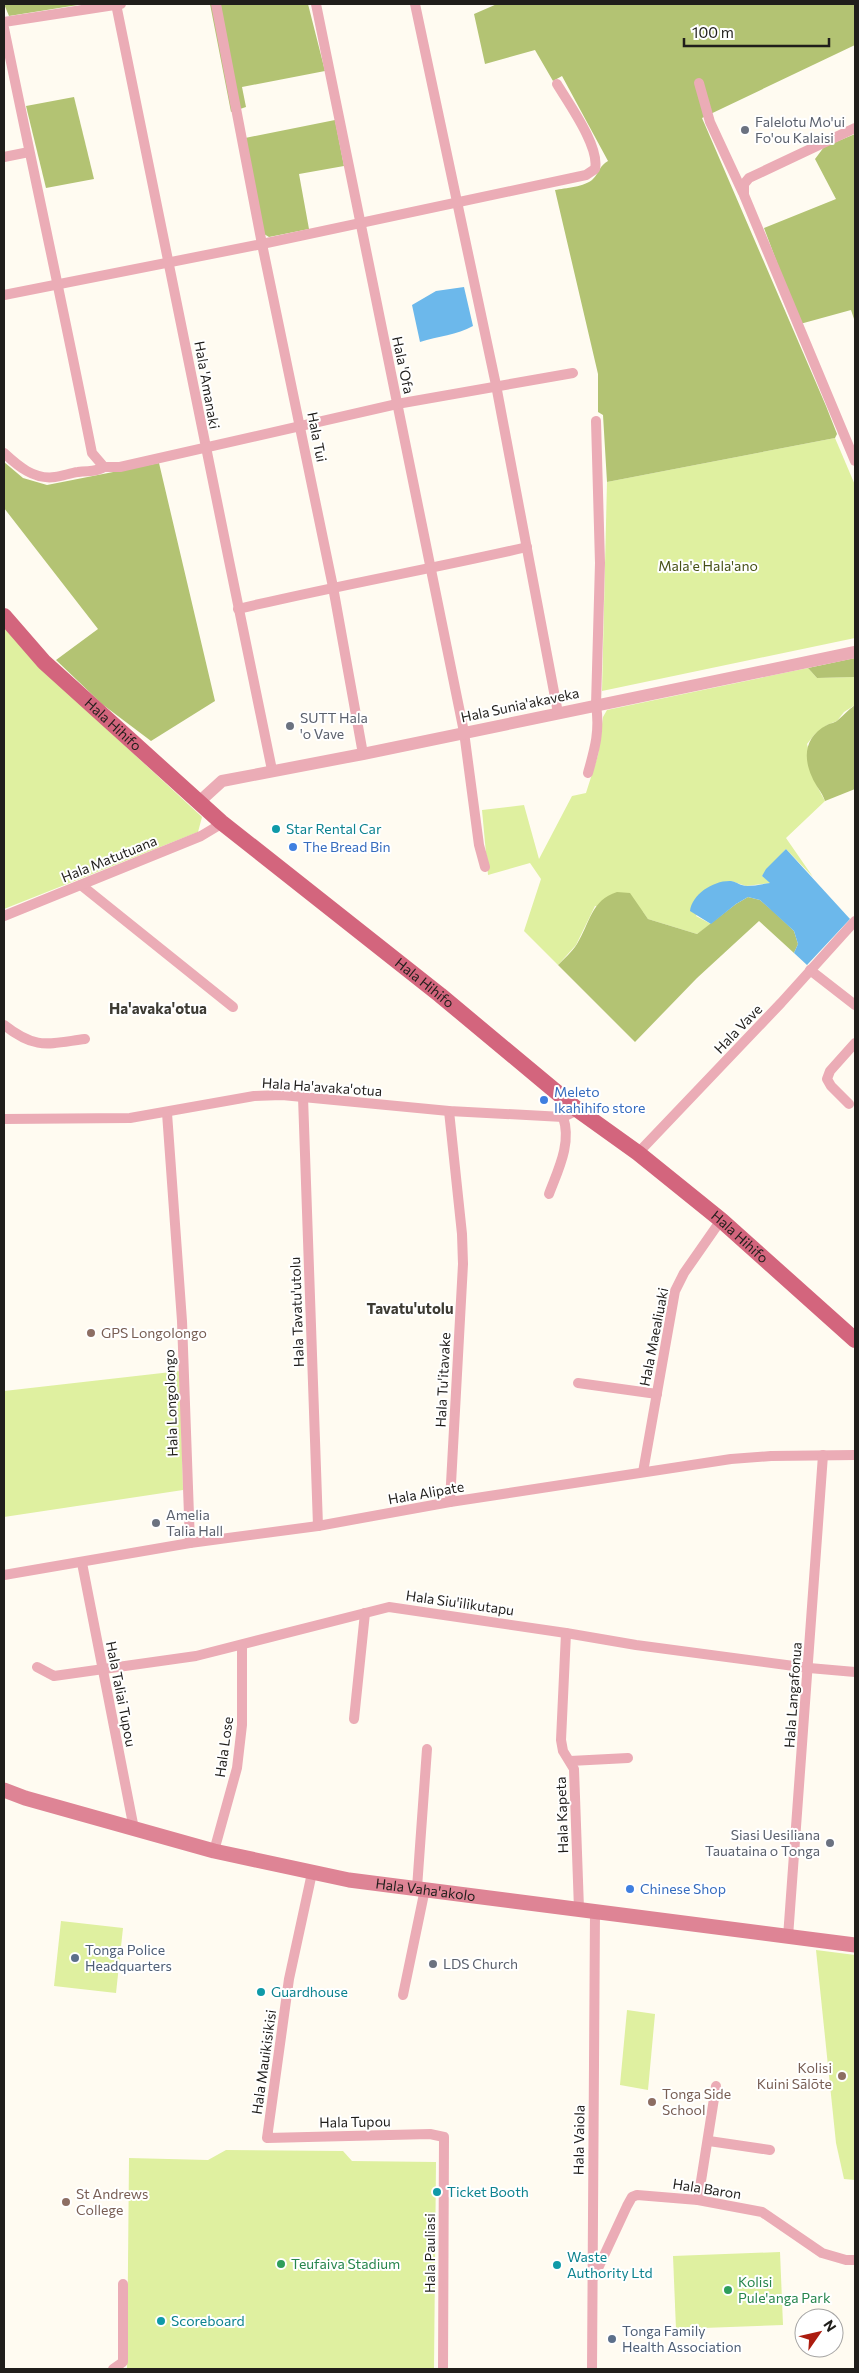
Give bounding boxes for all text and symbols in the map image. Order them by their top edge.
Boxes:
scale bar [684,15,829,47]
text: 100 m [692,23,734,41]
place label: Falelotu Mo'ui Fo'ou Kalaisi [755,113,845,146]
marker: Falelotu Mo'ui Fo'ou Kalaisi [739,124,751,136]
street label: Hala 'Ofa [389,335,418,395]
street label: Hala 'Amanaki [191,340,224,430]
street label: Hala Tui [304,410,331,463]
park label: Mala'e Hala'ano [658,557,758,574]
street label: Hala Sunia'akaveka [459,684,581,725]
street label: Hala Hihifo [81,694,145,754]
place label: SUTT Hala 'o Vave [300,709,368,742]
marker: SUTT Hala 'o Vave [284,720,296,732]
place label: Star Rental Car [286,820,382,837]
marker: Star Rental Car [270,823,282,835]
street label: Hala Matutuana [58,832,159,885]
place label: The Bread Bin [303,838,391,855]
marker: The Bread Bin [287,841,299,853]
street label: Hala Hihifo [392,954,458,1011]
district label: Ha'avaka'otua [109,999,207,1017]
street label: Hala Vave [710,1001,765,1057]
street label: Hala Ha'avaka'otua [261,1074,383,1099]
place label: Meleto Ikahihifo store [554,1083,645,1116]
marker: Meleto Ikahihifo store [538,1094,550,1106]
street label: Hala Hihifo [708,1207,772,1266]
street label: Hala Tavatu'utolu [286,1257,307,1367]
street label: Hala Maealiuaki [636,1286,671,1388]
district label: Tavatu'utolu [367,1299,454,1317]
place label: GPS Longolongo [101,1324,207,1341]
marker: GPS Longolongo [85,1327,97,1339]
street label: Hala Tu'itavake [432,1332,453,1428]
street label: Hala Longolongo [160,1349,181,1457]
street label: Hala Alipate [387,1477,465,1508]
place label: Amelia Talia Hall [166,1506,223,1539]
marker: Amelia Talia Hall [150,1517,162,1529]
street label: Hala Siu'ilikutapu [405,1586,515,1619]
street label: Hala Taliai Tupou [103,1640,140,1748]
street label: Hala Langafonua [780,1641,805,1749]
street label: Hala Lose [211,1715,236,1779]
street label: Hala Kapeta [552,1776,571,1854]
place label: Siasi Uesiliana Tauataina o Tonga [705,1826,820,1859]
marker: Siasi Uesiliana Tauataina o Tonga [824,1837,836,1849]
street label: Hala Vaha'akolo [375,1874,477,1904]
place label: Chinese Shop [640,1880,726,1897]
marker: Chinese Shop [624,1883,636,1895]
place label: Tonga Police Headquarters [85,1941,172,1974]
marker: Tonga Police Headquarters [69,1952,81,1964]
place label: LDS Church [443,1955,518,1972]
marker: LDS Church [427,1958,439,1970]
place label: Guardhouse [271,1983,348,2000]
marker: Guardhouse [255,1986,267,1998]
street label: Hala Mauikisikisi [248,2008,279,2115]
place label: Kolisi Kuini Sālōte [757,2059,832,2092]
marker: Kolisi Kuini Sālōte [836,2070,848,2082]
place label: Tonga Side School [662,2085,731,2118]
marker: Tonga Side School [646,2096,658,2108]
street label: Hala Vaiola [569,2105,588,2175]
street label: Hala Tupou [319,2112,391,2131]
street label: Hala Baron [671,2175,743,2202]
place label: Ticket Booth [447,2183,529,2200]
place label: St Andrews College [76,2185,148,2218]
marker: Ticket Booth [431,2186,443,2198]
marker: St Andrews College [60,2196,72,2208]
street label: Hala Pauliasi [421,2213,438,2293]
place label: Waste Authority Ltd [567,2248,653,2281]
place label: Teufaiva Stadium [291,2255,400,2272]
marker: Teufaiva Stadium [275,2258,287,2270]
marker: Waste Authority Ltd [551,2259,563,2271]
place label: Kolisi Pule'anga Park [738,2273,831,2306]
marker: Kolisi Pule'anga Park [722,2284,734,2296]
north arrow [794,2308,844,2358]
place label: Scoreboard [171,2312,245,2329]
marker: Scoreboard [155,2315,167,2327]
text: N [820,2316,840,2335]
place label: Tonga Family Health Association [622,2322,742,2355]
marker: Tonga Family Health Association [606,2333,618,2345]

